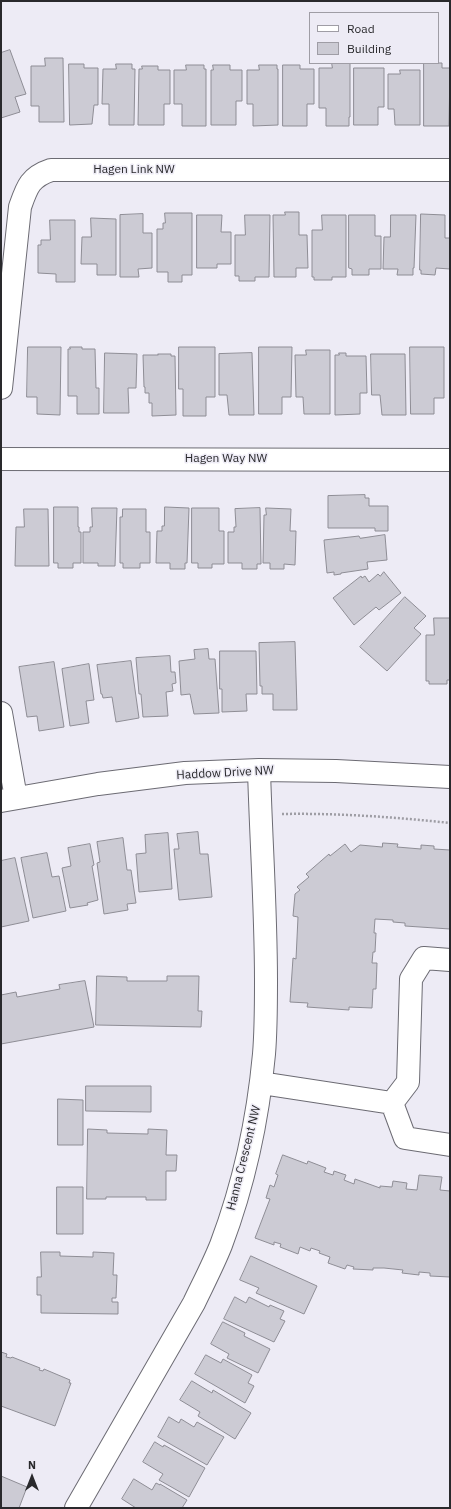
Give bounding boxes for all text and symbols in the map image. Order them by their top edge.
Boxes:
legend [309,12,439,64]
text: Road [347,21,375,36]
text: Building [347,41,391,56]
street label: Hagen Link NW [93,163,175,177]
street label: Hagen Way NW [185,452,267,466]
street label: Haddow Drive NW [176,763,274,783]
street label: Hanna Crescent NW [224,1104,264,1212]
north arrow [12,1457,52,1497]
text: N [28,1458,36,1472]

